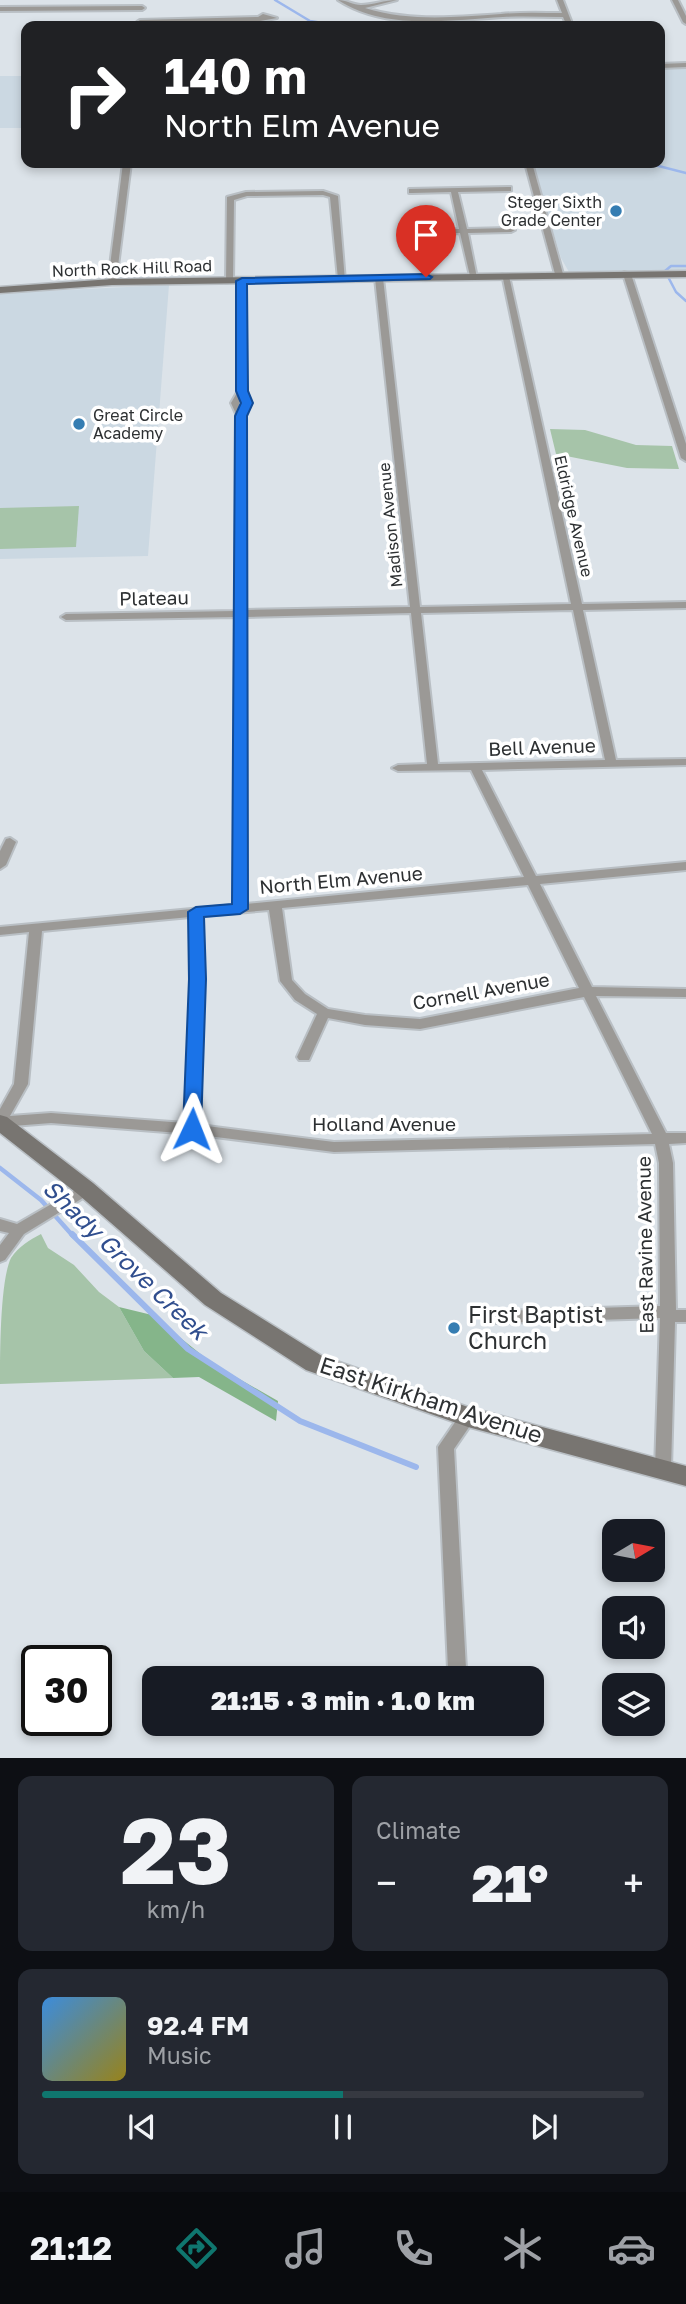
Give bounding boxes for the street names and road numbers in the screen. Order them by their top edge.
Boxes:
street label: North Rock Hill Road [51,255,213,281]
street label: Eldridge Avenue [550,453,598,579]
street label: Madison Avenue [374,462,406,588]
street label: Plateau [119,585,189,610]
street label: Bell Avenue [488,733,596,760]
street label: North Elm Avenue [258,861,424,898]
street label: Cornell Avenue [411,967,551,1014]
street label: Holland Avenue [312,1112,456,1135]
street label: East Ravine Avenue [631,1156,658,1334]
street label: East Kirkham Avenue [316,1350,546,1448]

